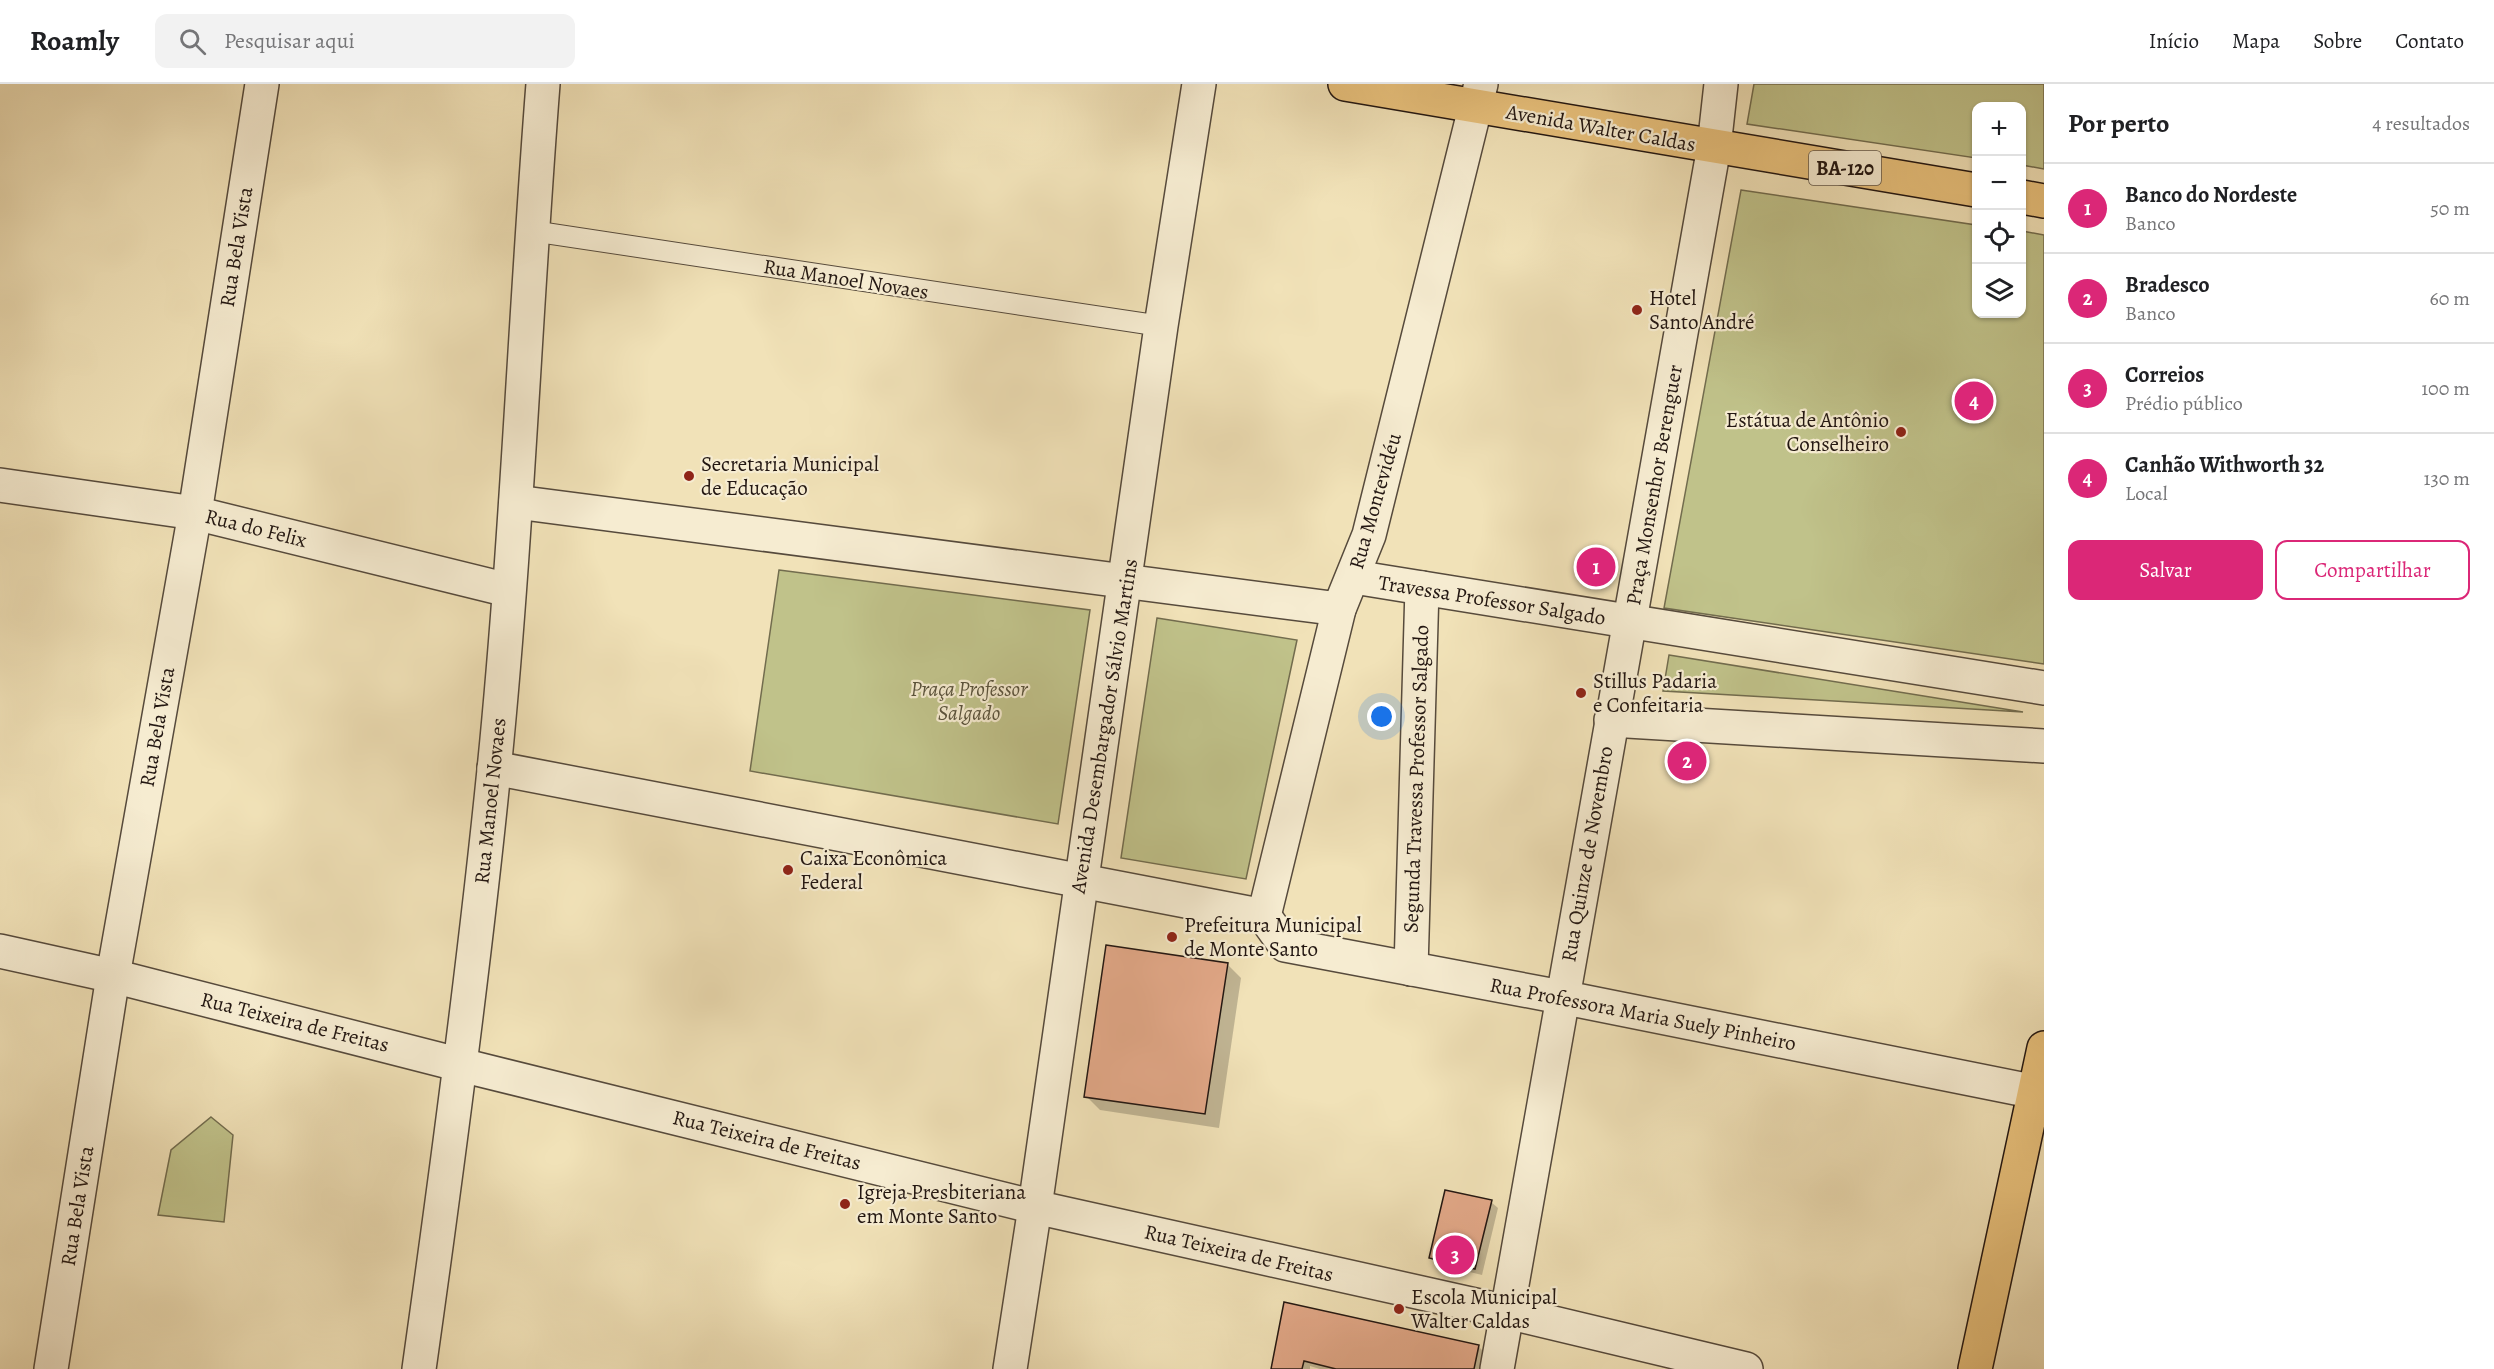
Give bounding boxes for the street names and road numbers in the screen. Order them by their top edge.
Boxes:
street label: Avenida Walter Caldas [1503,97,1698,158]
road number: BA-120 [1809,151,1881,185]
street label: Rua Bela Vista [213,185,259,309]
street label: Rua Manoel Novaes [761,252,931,306]
street label: Praça Monsenhor Berenguer [1619,362,1689,608]
street label: Rua Montevidéu [1342,429,1408,572]
street label: Rua do Felix [202,502,310,554]
street label: Avenida Desembargador Sálvio Martins [1064,557,1144,896]
street label: Travessa Professor Salgado [1376,568,1608,632]
street label: Segunda Travessa Professor Salgado [1397,624,1435,934]
street label: Rua Bela Vista [133,665,181,789]
street label: Rua Manoel Novaes [467,717,513,885]
street label: Rua Quinze de Novembro [1554,744,1620,964]
street label: Rua Professora Maria Suely Pinheiro [1487,971,1799,1057]
street label: Rua Teixeira de Freitas [198,985,392,1059]
street label: Rua Teixeira de Freitas [670,1103,864,1177]
street label: Rua Bela Vista [54,1144,100,1268]
street label: Rua Teixeira de Freitas [1142,1218,1336,1288]

